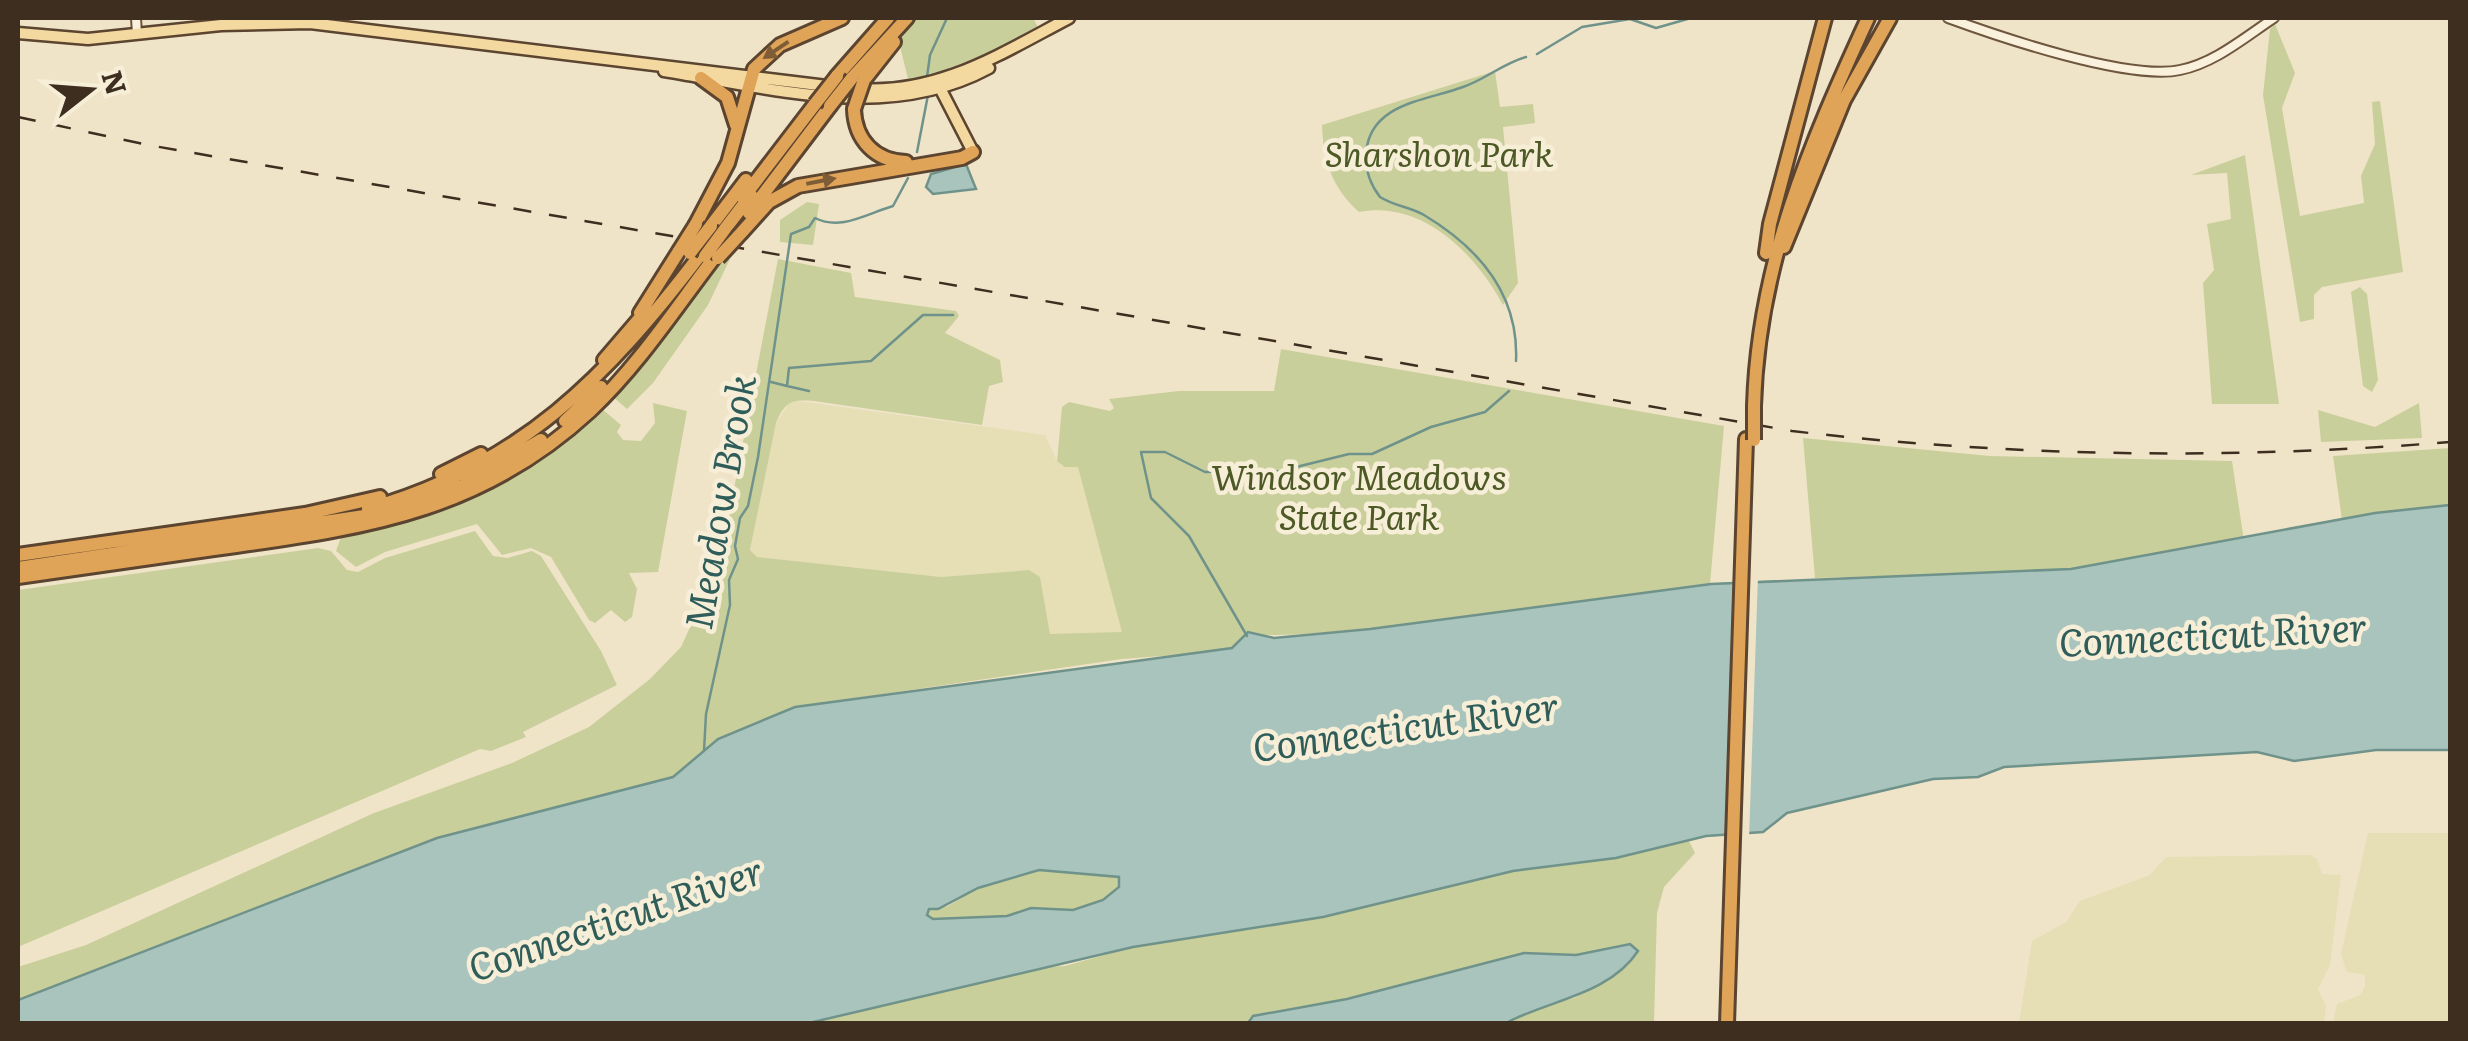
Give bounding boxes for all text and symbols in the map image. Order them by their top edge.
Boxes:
north arrow [40,40,140,140]
one-way arrow [762,40,789,59]
text: N [92,65,139,99]
park label: Sharshon Park [1325,126,1553,178]
one-way arrow [806,172,837,188]
water label: Meadow Brook [667,369,768,633]
park label: Windsor Meadows State Park [1211,449,1507,541]
water label: Connecticut River [2057,596,2369,669]
water label: Connecticut River [1249,675,1562,774]
water label: Connecticut River [460,839,770,994]

